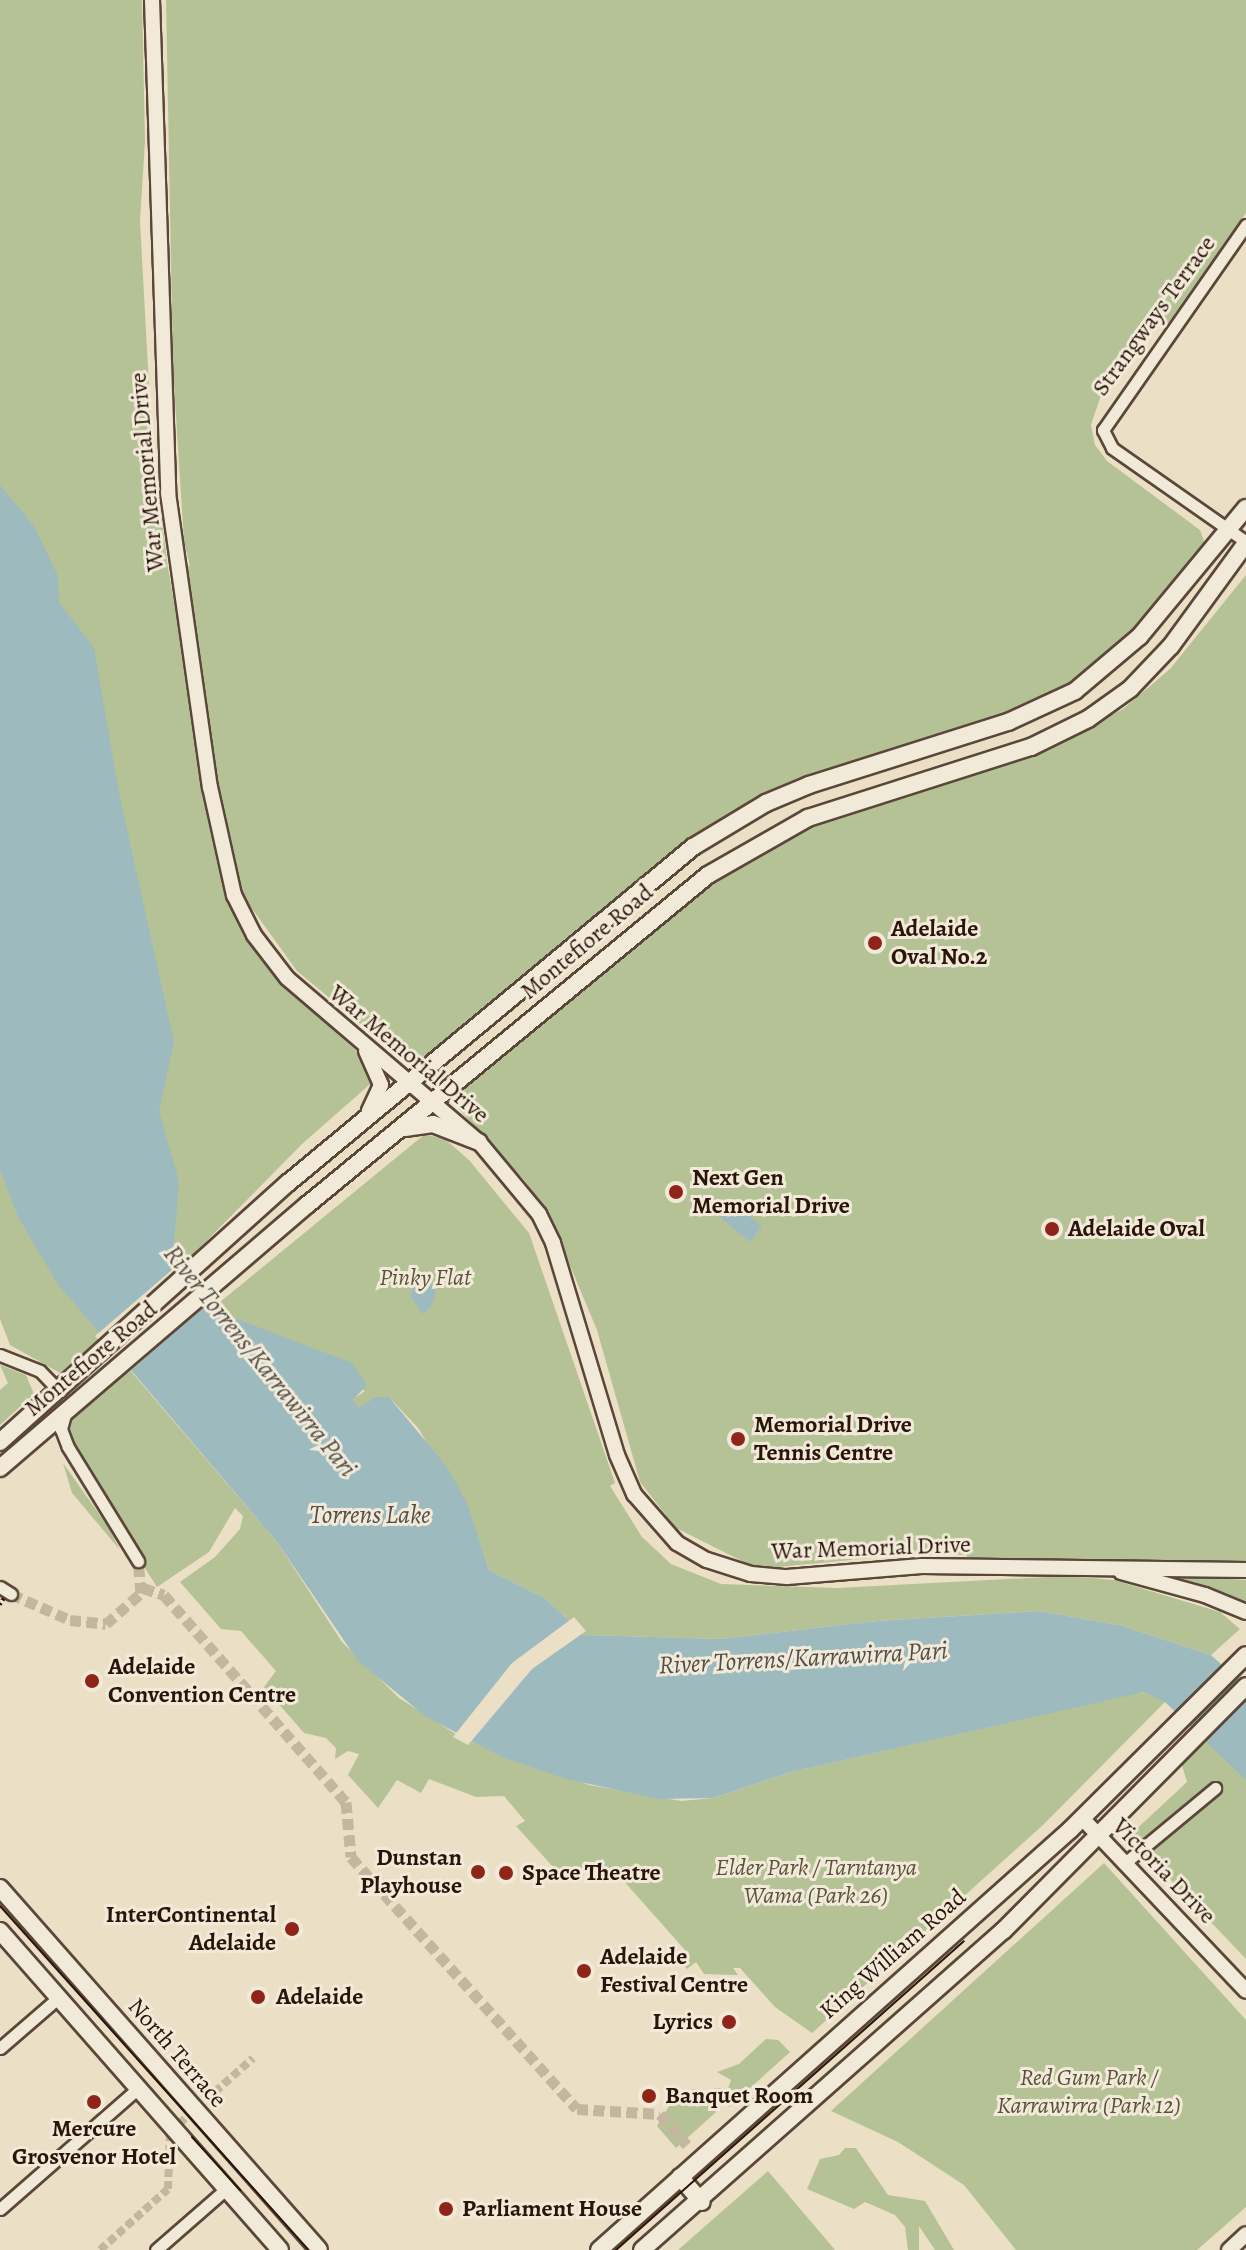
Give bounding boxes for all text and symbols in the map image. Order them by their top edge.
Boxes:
street label: Strangways Terrace [1086,230,1222,402]
street label: War Memorial Drive [124,371,170,573]
street label: Montefiore Road [515,878,659,1006]
place label: Adelaide Oval No.2 [891,915,987,971]
marker: Adelaide Oval No.2 [866,934,884,952]
street label: War Memorial Drive [323,979,495,1129]
place label: Next Gen Memorial Drive [692,1164,850,1220]
marker: Next Gen Memorial Drive [667,1183,685,1201]
place label: Adelaide Oval [1068,1215,1205,1243]
marker: Adelaide Oval [1043,1220,1061,1238]
water label: River Torrens/Karrawirra Pari [157,1239,363,1483]
park label: Pinky Flat [379,1264,471,1292]
street label: Montefiore Road [19,1295,163,1423]
place label: Memorial Drive Tennis Centre [754,1411,912,1467]
marker: Memorial Drive Tennis Centre [729,1430,747,1448]
water label: Torrens Lake [310,1499,430,1531]
street label: War Memorial Drive [771,1530,971,1566]
water label: River Torrens/Karrawirra Pari [658,1635,948,1681]
place label: Adelaide Convention Centre [108,1653,296,1709]
marker: Adelaide Convention Centre [83,1672,101,1690]
street label: Victoria Drive [1106,1812,1222,1930]
place label: Dunstan Playhouse [360,1844,462,1900]
park label: Elder Park / Tarntanya Wama (Park 26) [715,1854,917,1910]
place label: Space Theatre [522,1859,661,1887]
marker: Dunstan Playhouse [469,1863,487,1881]
marker: Space Theatre [497,1864,515,1882]
street label: King William Road [814,1883,972,2025]
place label: InterContinental Adelaide [106,1901,276,1957]
marker: InterContinental Adelaide [283,1920,301,1938]
place label: Adelaide Festival Centre [600,1943,748,1999]
marker: Adelaide Festival Centre [575,1962,593,1980]
place label: Adelaide [276,1983,363,2011]
marker: Adelaide [247,1986,269,2008]
street label: North Terrace [122,1992,232,2114]
place label: Lyrics [653,2008,713,2036]
marker: Lyrics [720,2013,738,2031]
park label: Red Gum Park / Karrawirra (Park 12) [997,2064,1181,2120]
place label: Banquet Room [665,2082,813,2110]
marker: Banquet Room [640,2087,658,2105]
marker: Mercure Grosvenor Hotel [85,2093,103,2111]
place label: Mercure Grosvenor Hotel [12,2115,176,2171]
place label: Parliament House [462,2195,642,2223]
marker: Parliament House [437,2200,455,2218]

